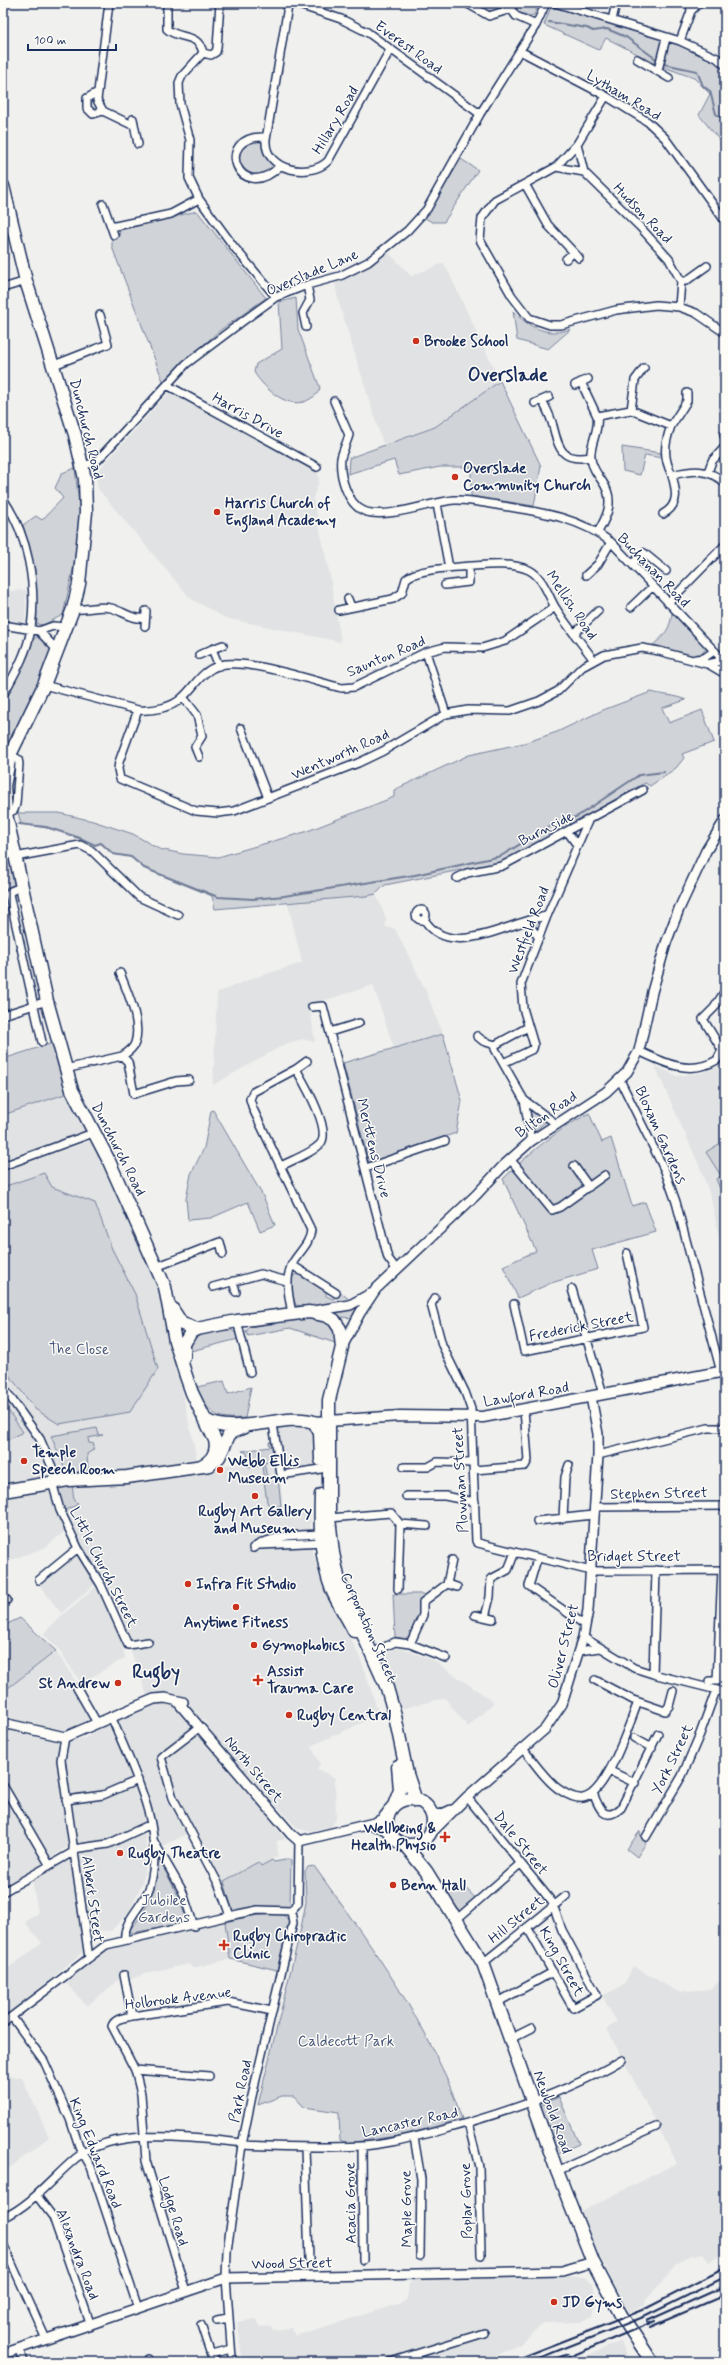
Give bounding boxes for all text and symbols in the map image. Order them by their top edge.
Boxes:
street label: Everest Road [370,16,446,79]
scale bar [28,26,116,52]
text: 100 m [34,33,66,49]
street label: Lytham Road [582,66,665,126]
street label: Hillary Road [308,83,364,158]
street label: Hudson Road [608,179,676,249]
street label: Overslade Lane [263,245,362,301]
place label: Brooke School [424,332,509,352]
marker: Brooke School [411,336,421,346]
district label: Overslade [468,363,549,388]
street label: Dunchurch Road [64,377,108,482]
street label: Harris Drive [208,388,287,444]
place label: Overslade Community Church [463,459,591,496]
marker: Overslade Community Church [450,472,460,482]
place label: Harris Church of England Academy [225,494,336,533]
marker: Harris Church of England Academy [212,507,222,517]
street label: Buchanan Road [613,529,694,613]
street label: Mellish Road [541,567,602,644]
street label: Saunton Road [344,631,429,683]
street label: Wentworth Road [288,724,393,785]
street label: Burnside [515,806,577,851]
street label: Westfield Road [503,884,555,977]
street label: Bloxam Gardens [630,1083,691,1188]
street label: Bilton Road [512,1087,581,1143]
street label: Merttens Drive [351,1096,395,1200]
street label: Dunchurch Road [86,1099,150,1200]
street label: Frederick Street [527,1307,635,1347]
park label: The Close [49,1340,109,1360]
street label: Lawford Road [482,1378,571,1414]
street label: Plowman Street [448,1426,474,1534]
place label: Temple Speech Room [32,1443,115,1480]
place label: Webb Ellis Museum [227,1452,299,1489]
marker: Temple Speech Room [19,1456,29,1466]
marker: Webb Ellis Museum [215,1465,225,1475]
street label: Stephen Street [610,1483,708,1505]
marker: Rugby Art Gallery and Museum [250,1491,260,1501]
place label: Rugby Art Gallery and Museum [198,1502,312,1539]
street label: Little Church Street [64,1504,142,1631]
street label: Bridget Street [587,1547,681,1567]
street label: Corporation Street [335,1569,401,1686]
place label: Infra Fit Studio [196,1575,296,1595]
marker: Infra Fit Studio [183,1579,193,1589]
marker: Anytime Fitness [231,1602,241,1612]
street label: Oliver Street [544,1602,584,1691]
place label: Anytime Fitness [184,1613,288,1633]
place label: Gymophobics [262,1636,345,1656]
marker: Gymophobics [249,1640,259,1650]
district label: Rugby [132,1660,180,1688]
place label: Assist Trauma Care [267,1662,354,1699]
place label: St Andrew [39,1674,110,1694]
marker: Assist Trauma Care [252,1674,264,1686]
marker: St Andrew [113,1678,123,1688]
place label: Rugby Central [297,1706,391,1728]
marker: Rugby Central [284,1710,294,1720]
street label: York Street [647,1721,699,1798]
street label: North Street [219,1732,287,1808]
street label: Dale Street [488,1808,552,1880]
place label: Wellbeing & Health Physio [351,1819,436,1856]
marker: Wellbeing & Health Physio [439,1831,451,1843]
place label: Rugby Theatre [128,1844,221,1866]
marker: Rugby Theatre [115,1848,125,1858]
street label: Albert Street [76,1854,108,1944]
place label: Benn Hall [401,1876,466,1896]
marker: Benn Hall [388,1880,398,1890]
park label: Jubilee Gardens [138,1891,190,1928]
street label: Hill Street [484,1891,549,1949]
street label: King Street [533,1923,589,2001]
place label: Rugby Chiropractic Clinic [233,1927,346,1964]
marker: Rugby Chiropractic Clinic [218,1939,230,1951]
street label: Holbrook Avenue [124,1983,233,2015]
park label: Caldecott Park [298,2032,394,2052]
street label: Park Road [225,2058,257,2125]
street label: Newbold Road [528,2068,576,2157]
street label: King Edward Road [63,2095,126,2212]
street label: Lancaster Road [360,2103,460,2143]
street label: Acacia Grove [340,2162,362,2244]
street label: Poplar Grove [456,2162,478,2240]
street label: Maple Grove [396,2170,418,2248]
street label: Lodge Road [152,2174,193,2249]
street label: Alexandra Road [50,2206,104,2303]
street label: Wood Street [251,2253,333,2275]
place label: JD Gyms [562,2293,622,2313]
marker: JD Gyms [549,2297,559,2307]

